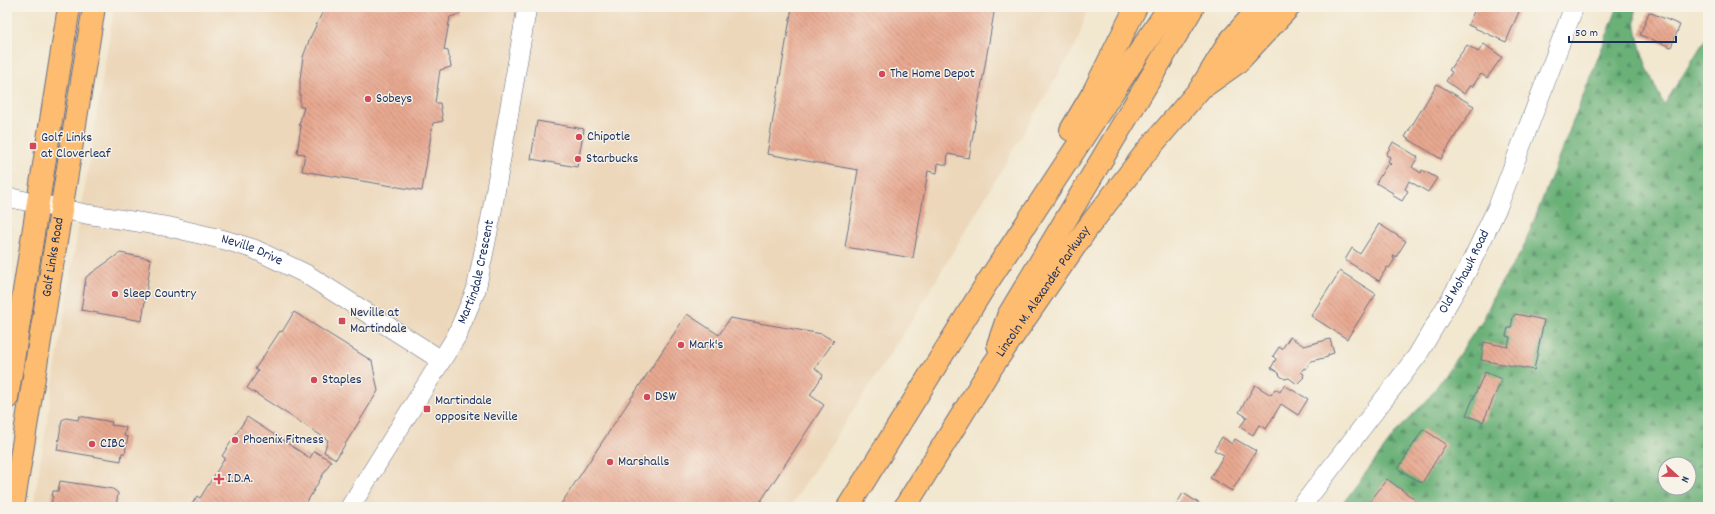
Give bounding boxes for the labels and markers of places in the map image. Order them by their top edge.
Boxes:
place label: The Home Depot [890,64,975,84]
marker: The Home Depot [877,69,887,79]
place label: Sobeys [376,89,412,109]
marker: Sobeys [363,94,373,104]
place label: Chipotle [587,127,630,147]
place label: Golf Links at Cloverleaf [41,128,112,164]
marker: Chipotle [574,132,584,142]
marker: Golf Links at Cloverleaf [28,141,38,151]
place label: Starbucks [586,149,639,169]
marker: Starbucks [573,154,583,164]
place label: Sleep Country [123,284,196,304]
marker: Sleep Country [110,289,120,299]
place label: Neville at Martindale [350,303,407,339]
marker: Neville at Martindale [337,316,347,326]
place label: Mark's [689,335,723,355]
marker: Mark's [676,340,686,350]
place label: Staples [322,370,362,390]
marker: Staples [309,375,319,385]
place label: DSW [655,387,677,407]
place label: Martindale opposite Neville [435,391,518,427]
marker: DSW [642,392,652,402]
marker: Martindale opposite Neville [422,404,432,414]
place label: Phoenix Fitness [243,430,324,450]
place label: CIBC [100,434,125,454]
marker: Phoenix Fitness [230,435,240,445]
marker: CIBC [87,439,97,449]
place label: Marshalls [618,452,669,472]
marker: Marshalls [605,457,615,467]
place label: I.D.A. [227,469,253,489]
marker: I.D.A. [214,474,224,484]

